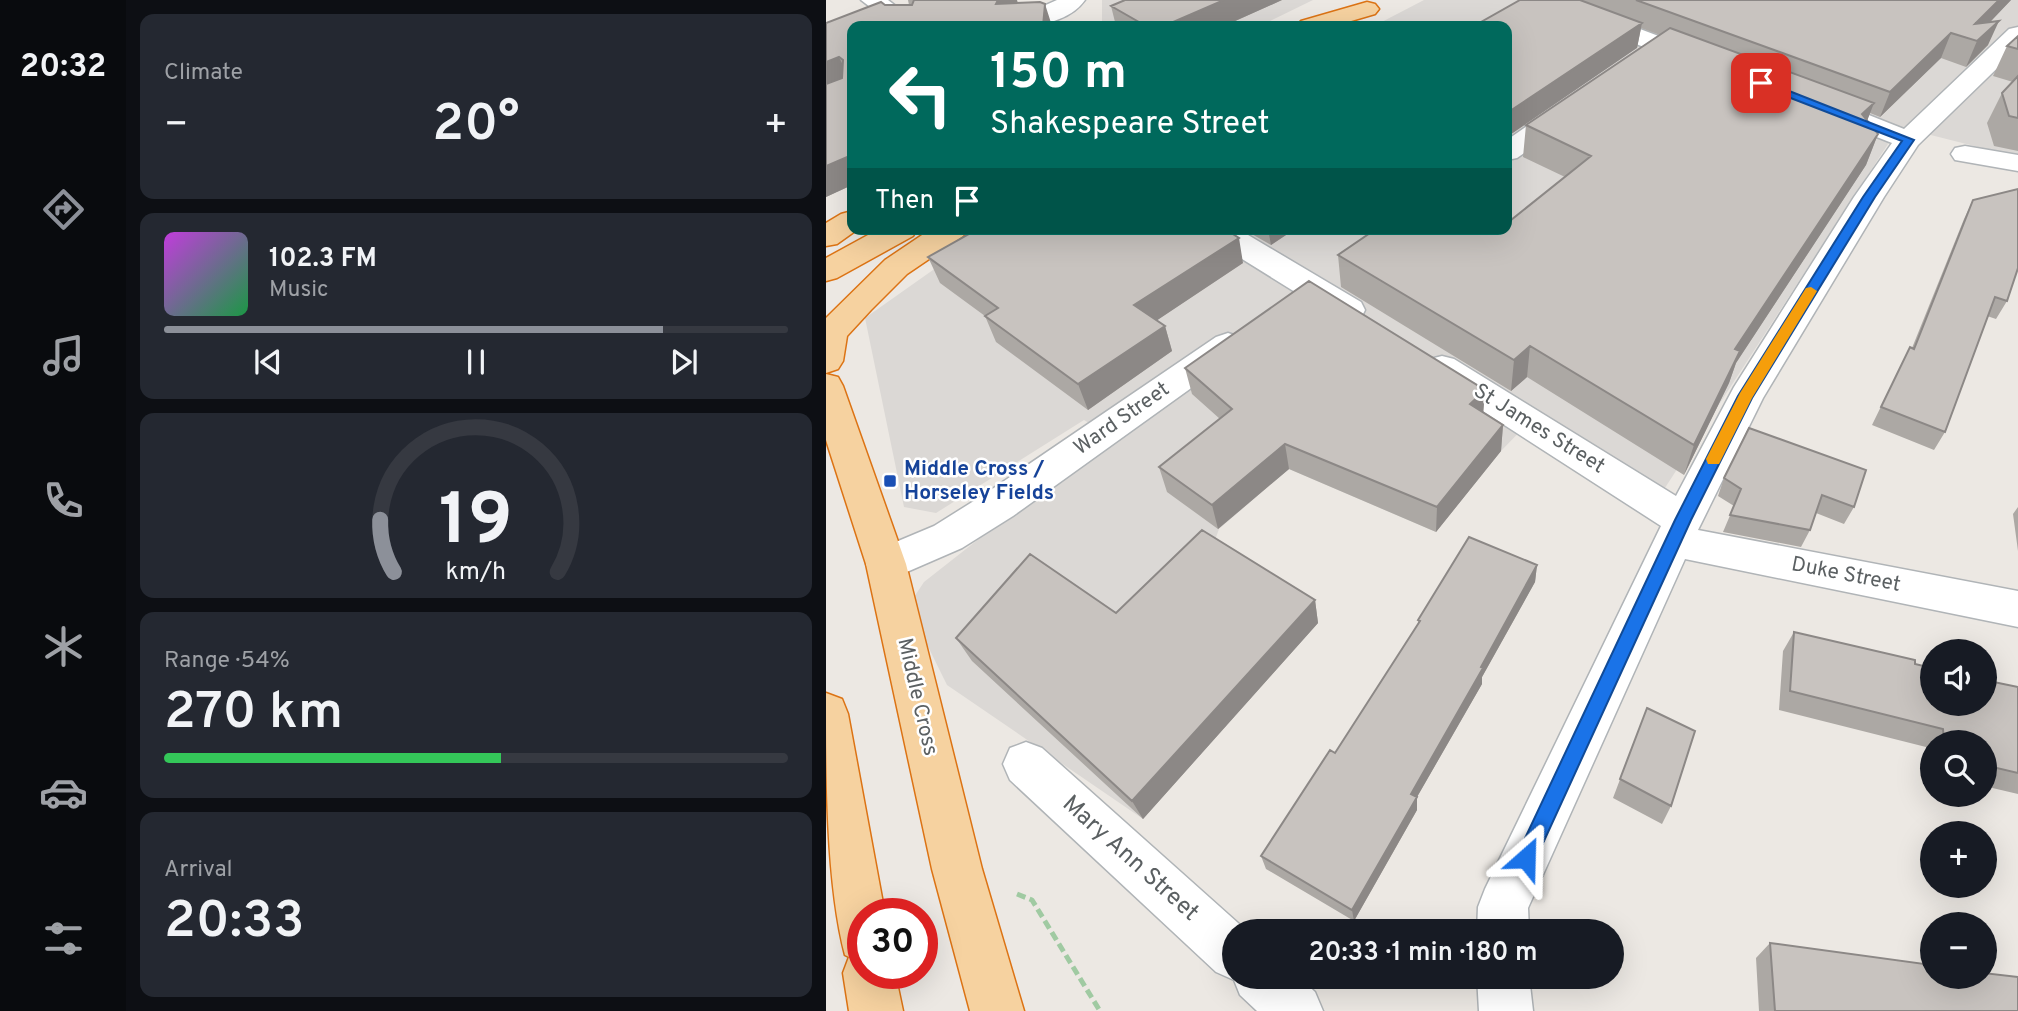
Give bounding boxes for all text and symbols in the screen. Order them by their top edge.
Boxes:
text: 150 m [990,44,1127,106]
text: 20:32 [20,48,106,88]
icon: left [875,49,966,140]
pin [1731,53,1791,113]
text: Climate [164,59,243,88]
icon: arrive [1742,64,1780,102]
text: 20° [432,93,520,159]
text: − [164,102,189,151]
text: + [763,102,788,151]
text: Shakespeare Street [990,105,1270,145]
icon: arrive [948,182,986,220]
icon: directions [39,185,88,234]
text: Then [875,185,934,218]
text: 102.3 FM [269,243,377,276]
text: Music [269,276,329,305]
icon: music [39,331,88,380]
icon: previous [249,343,287,381]
icon: pause [457,343,495,381]
icon: next [665,343,703,381]
street label: Ward Street [1069,376,1175,462]
street label: St James Street [1468,378,1610,480]
place label: Middle Cross / Horseley Fields [904,456,1054,507]
marker: Middle Cross / Horseley Fields [882,473,898,489]
icon: phone [39,476,88,525]
text: 19 [439,478,513,570]
street label: Duke Street [1789,551,1903,599]
text: km/h [446,556,506,588]
icon: climate [39,622,88,671]
street label: Middle Cross [890,636,944,758]
map controls [1920,639,1997,989]
button: sound [1920,639,1997,716]
text: Range · 54% [164,647,290,676]
text: 270 km [164,681,343,747]
button: search [1920,730,1997,807]
icon: car [39,768,88,817]
street label: Mary Ann Street [1055,790,1205,928]
position arrow [1489,821,1563,895]
button: + [1920,821,1997,898]
text: Arrival [164,856,233,885]
text: 20:33 [164,890,305,956]
speed limit sign: 30 [847,898,938,989]
button: − [1920,912,1997,989]
icon: filters [39,914,88,963]
text: 20:33 · 1 min · 180 m [1309,937,1537,970]

